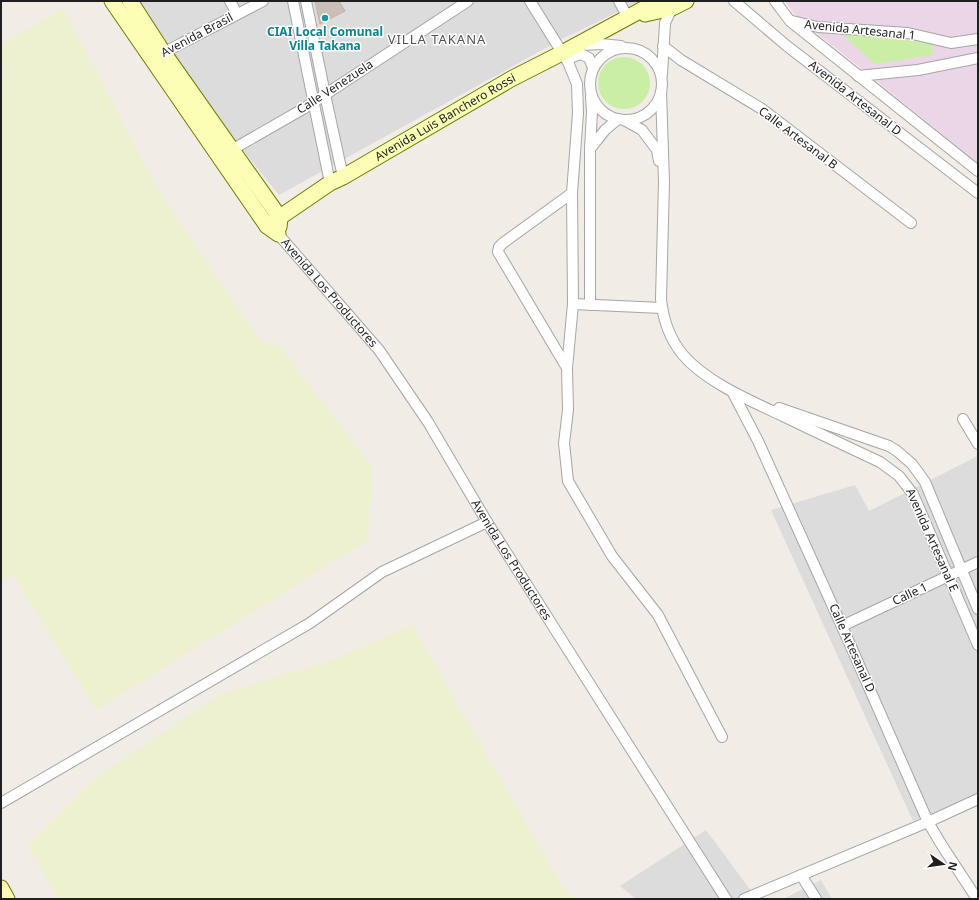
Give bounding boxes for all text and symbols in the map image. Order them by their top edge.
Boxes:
street label: Avenida Brasil [158,8,236,61]
marker: CIAI Local Comunal Villa Takana [320,13,330,23]
street label: Avenida Artesanal 1 [804,15,916,44]
place label: CIAI Local Comunal Villa Takana [267,23,383,54]
district label: VILLA TAKANA [388,30,486,48]
street label: Calle Venezuela [293,56,376,118]
street label: Avenida Artesanal D [805,56,905,139]
street label: Avenida Luis Banchero Rossi [371,69,518,165]
street label: Calle Artesanal B [755,102,841,173]
street label: Avenida Los Productores [277,234,382,351]
street label: Avenida Artesanal E [902,485,963,594]
street label: Avenida Los Productores [468,496,556,623]
street label: Calle 1 [889,578,930,609]
street label: Calle Artesanal D [825,601,880,695]
north arrow [923,844,963,884]
text: N [945,860,962,872]

